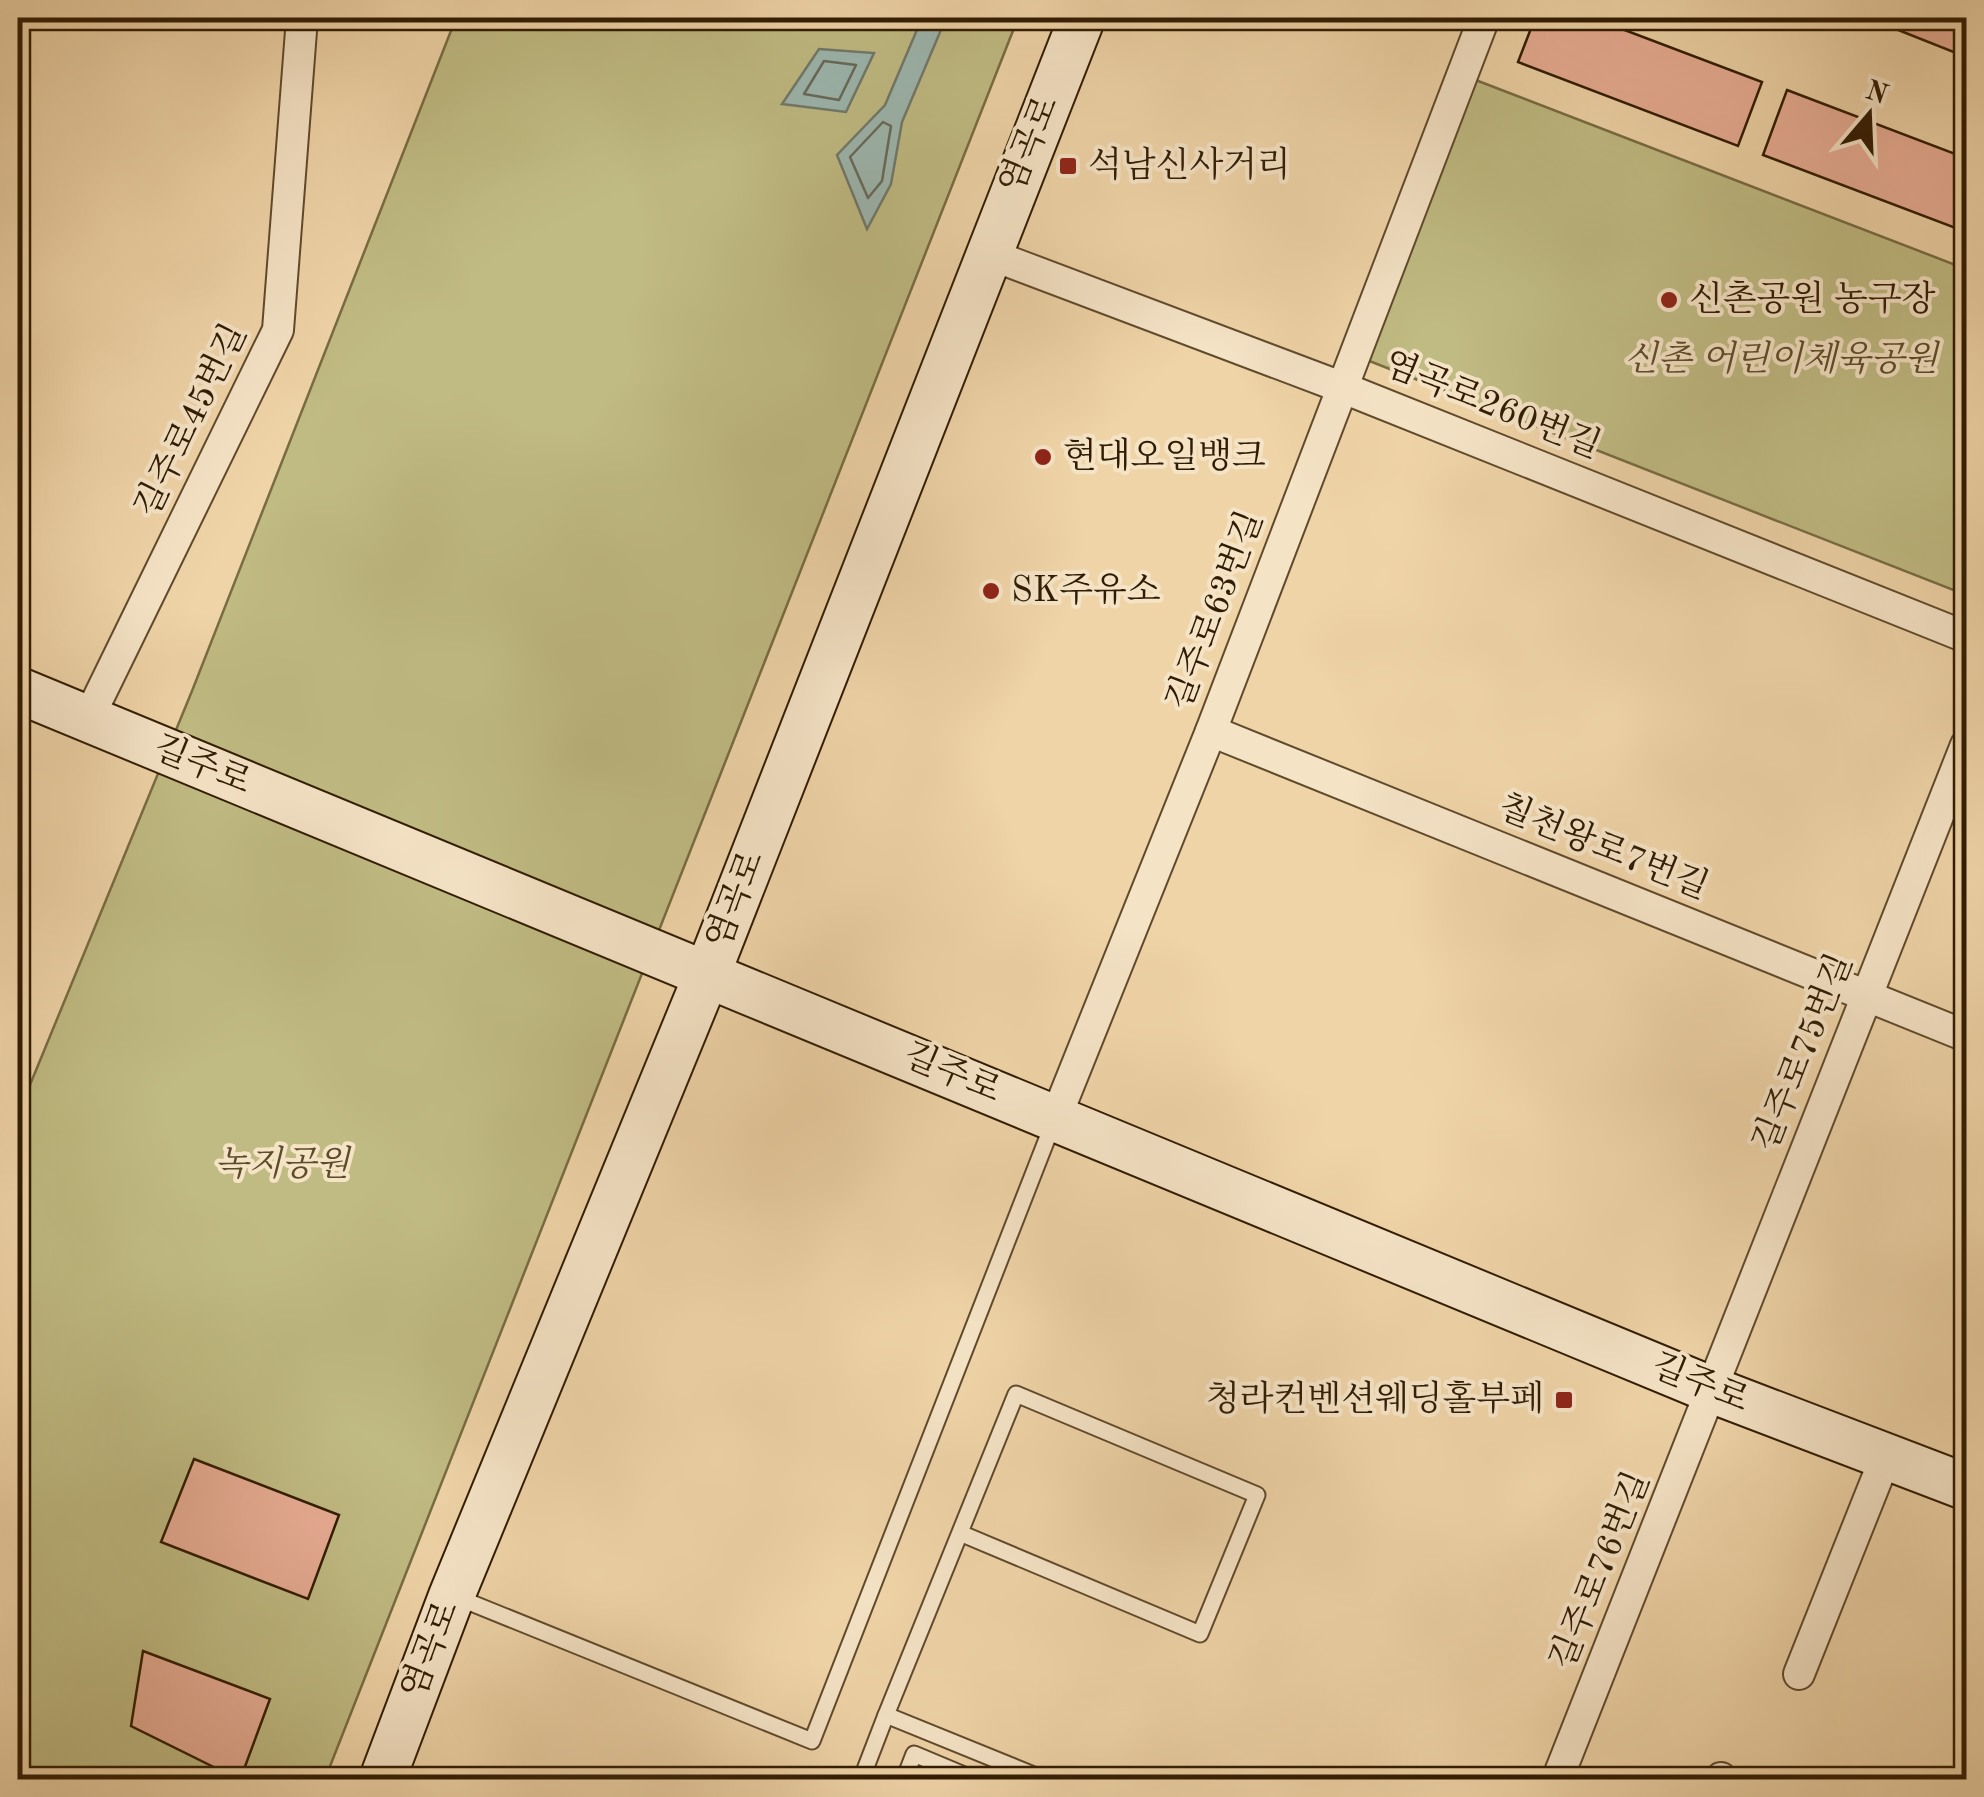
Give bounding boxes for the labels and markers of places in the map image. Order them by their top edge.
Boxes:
place label: 석남신사거리 [1088,145,1291,184]
marker: 석남신사거리 [1057,155,1079,177]
place label: 신촌공원 농구장 [1689,280,1936,318]
marker: 신촌공원 농구장 [1658,289,1680,311]
place label: 현대오일뱅크 [1063,437,1266,475]
marker: 현대오일뱅크 [1032,446,1054,468]
place label: SK주유소 [1011,573,1161,609]
marker: SK주유소 [980,580,1002,602]
place label: 청라컨벤션웨딩홀부페 [1206,1380,1544,1418]
marker: 청라컨벤션웨딩홀부페 [1553,1389,1575,1411]

